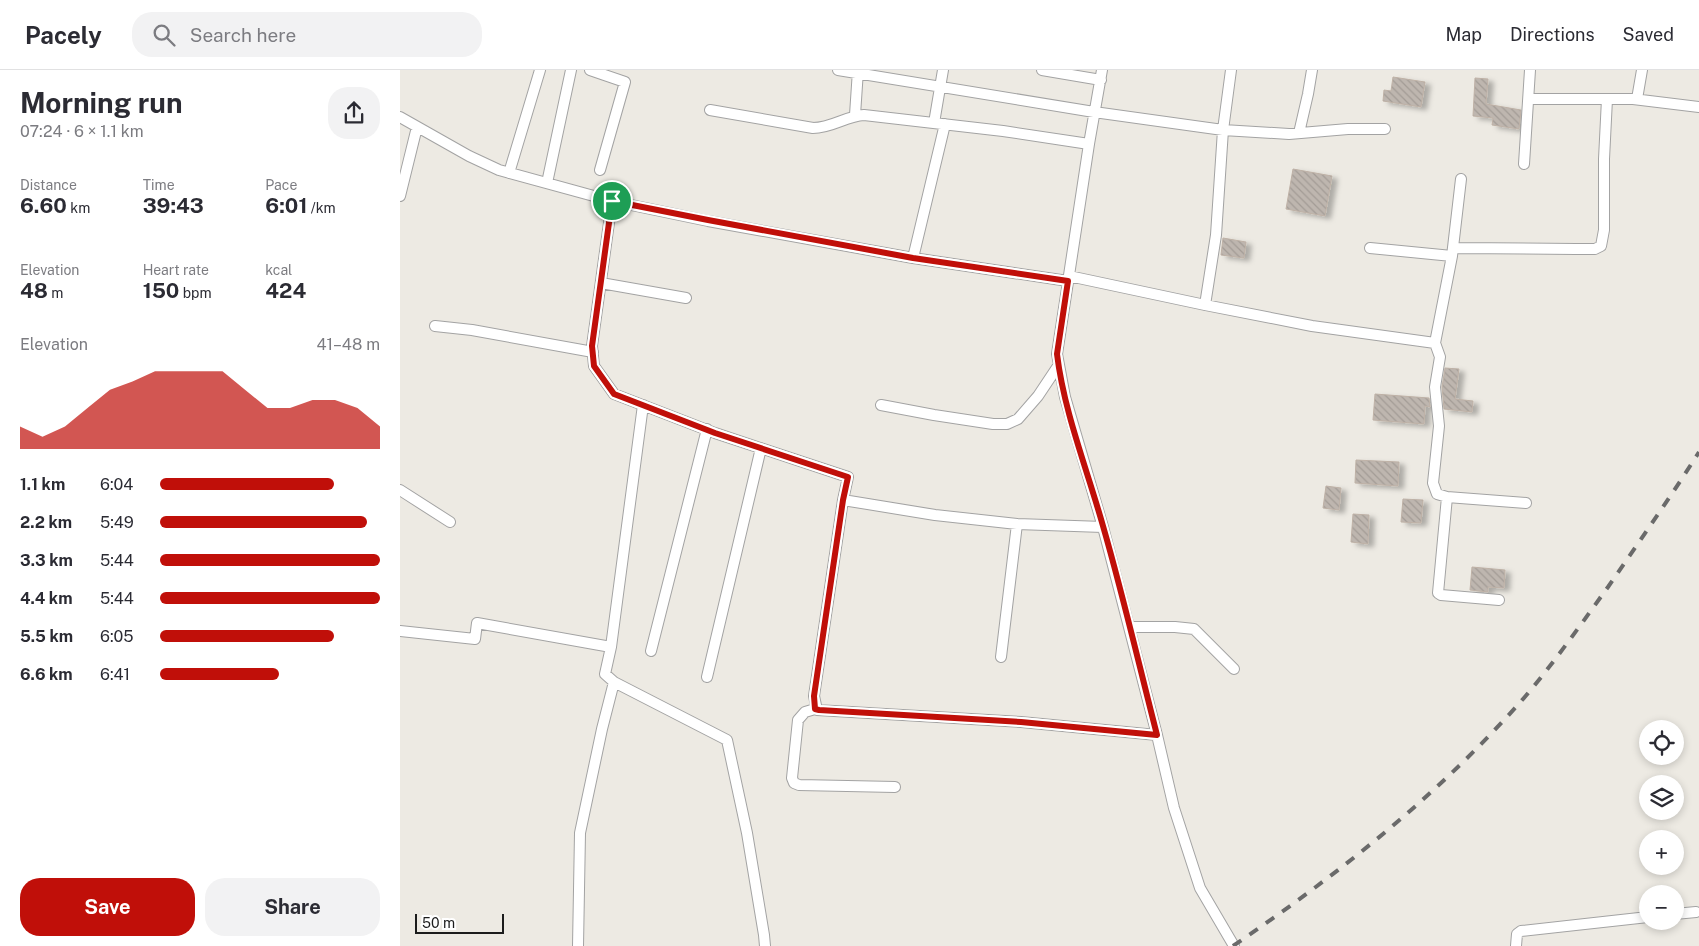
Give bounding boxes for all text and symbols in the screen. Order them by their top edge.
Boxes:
search box [132,12,482,57]
text: Pacely [25,21,102,49]
icon: search [150,21,178,49]
text: Search here [190,24,296,46]
text: Map [1445,24,1482,45]
text: Directions [1510,24,1595,45]
text: Saved [1623,24,1674,45]
text: Morning run [20,86,183,119]
button: share [328,87,380,139]
text: 07:24 · 6 × 1.1 km [20,122,144,141]
text: Distance [20,177,77,193]
text: Time [143,177,175,193]
text: Pace [265,177,297,193]
pin [591,180,633,222]
icon: arrive [598,187,626,215]
text: 6.60 [20,193,67,218]
text: 39:43 [143,193,204,218]
text: 6:01 [265,193,307,218]
text: km [67,200,90,216]
text: /km [307,200,336,216]
text: Elevation [20,262,79,278]
text: Heart rate [143,262,209,278]
text: kcal [265,262,292,278]
text: 48 [20,278,48,303]
text: 150 [143,278,179,303]
text: 424 [265,278,306,303]
text: m [48,285,63,301]
text: bpm [179,285,212,301]
text: Elevation [20,335,88,354]
text: 41–48 m [316,335,380,354]
text: 1.1 km [20,475,65,494]
text: 6:04 [100,475,133,494]
text: 2.2 km [20,513,72,532]
text: 5:49 [100,513,134,532]
text: 3.3 km [20,551,73,570]
text: 5:44 [100,551,134,570]
text: 4.4 km [20,589,72,608]
text: 5:44 [100,589,134,608]
text: 5.5 km [20,627,73,646]
text: 6:05 [100,627,134,646]
text: 6.6 km [20,665,73,684]
text: 6:41 [100,665,130,684]
map controls [1639,720,1684,930]
button: locate [1639,720,1684,765]
button: layers [1639,775,1684,820]
button: + [1639,830,1684,875]
button: Save [20,878,195,936]
button: Share [205,878,380,936]
button: − [1639,885,1684,930]
scale bar [415,911,504,934]
text: 50 m [422,915,455,931]

